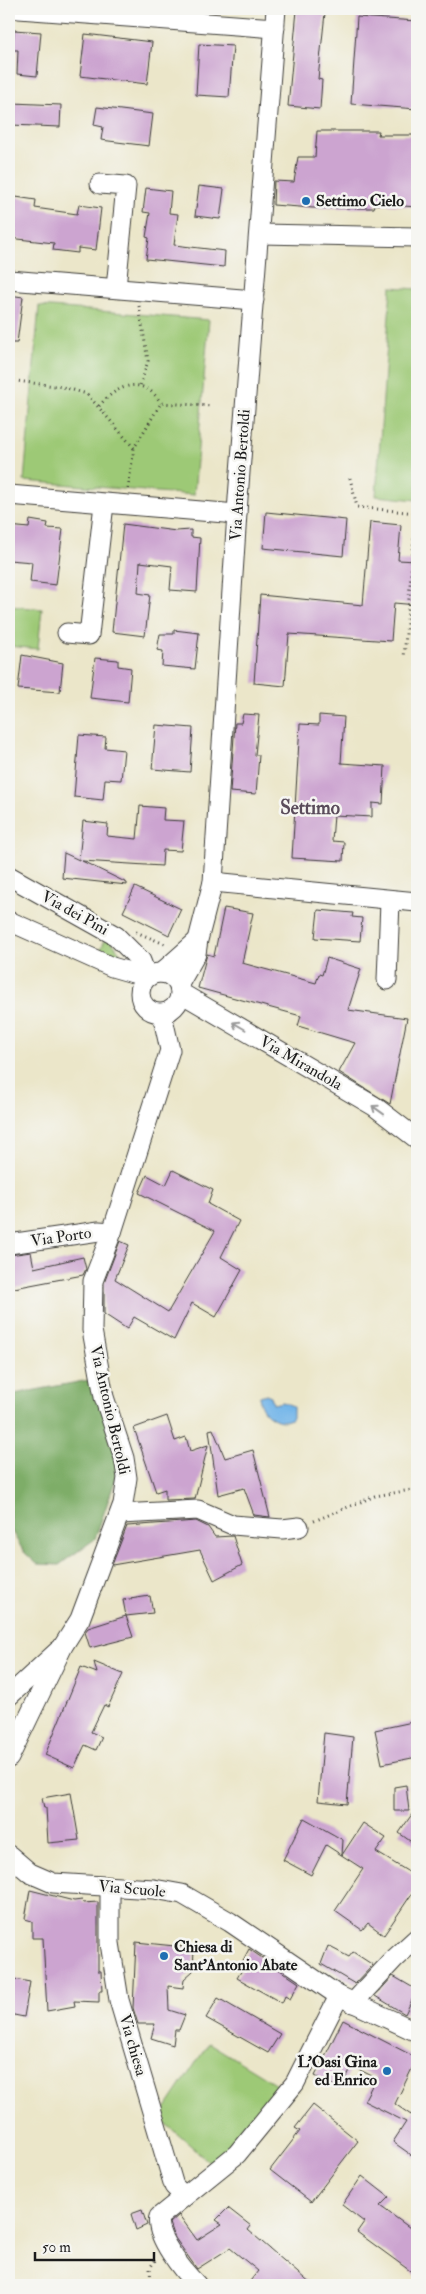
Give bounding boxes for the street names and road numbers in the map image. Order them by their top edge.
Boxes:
street label: Via Antonio Bertoldi [225,408,255,542]
street label: Via dei Pini [38,886,112,940]
street label: Via Mirandola [256,1031,346,1095]
street label: Via Porto [29,1223,93,1251]
street label: Via Antonio Bertoldi [85,1343,135,1477]
street label: Via Scuole [98,1876,167,1902]
street label: Via chiesa [115,2012,151,2079]

